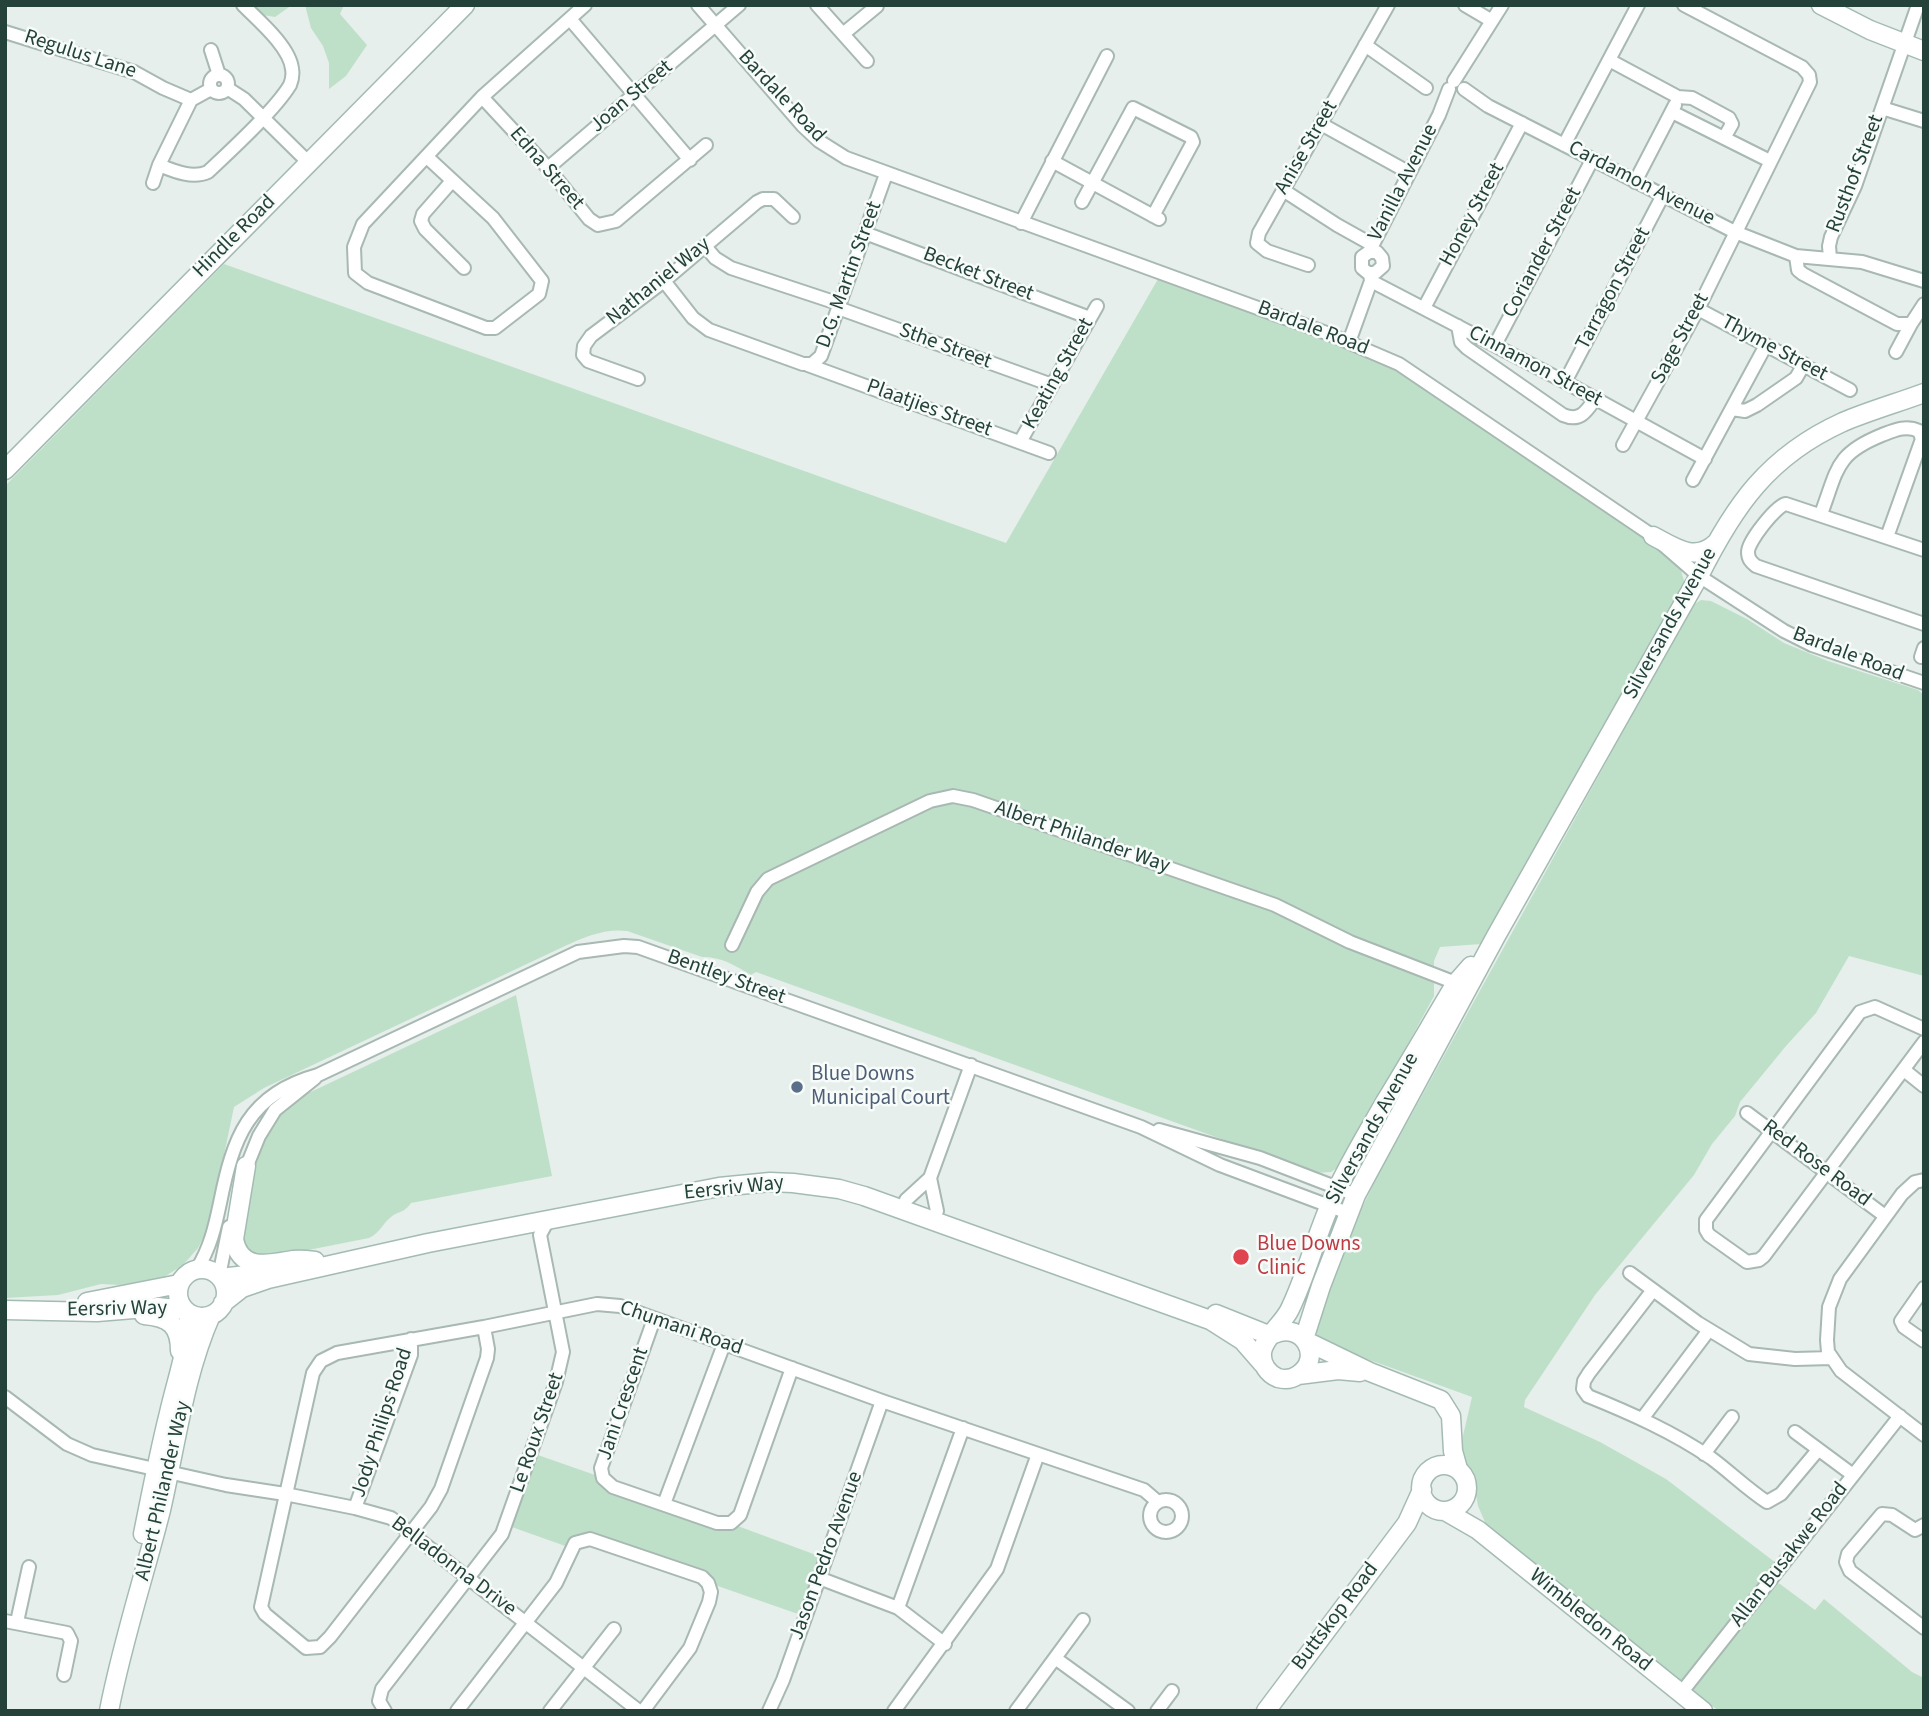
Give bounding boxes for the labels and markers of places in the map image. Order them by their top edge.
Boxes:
place label: Blue Downs Municipal Court [811,1062,950,1112]
marker: Blue Downs Municipal Court [789,1079,805,1095]
place label: Blue Downs Clinic [1257,1232,1360,1282]
marker: Blue Downs Clinic [1231,1247,1251,1267]

